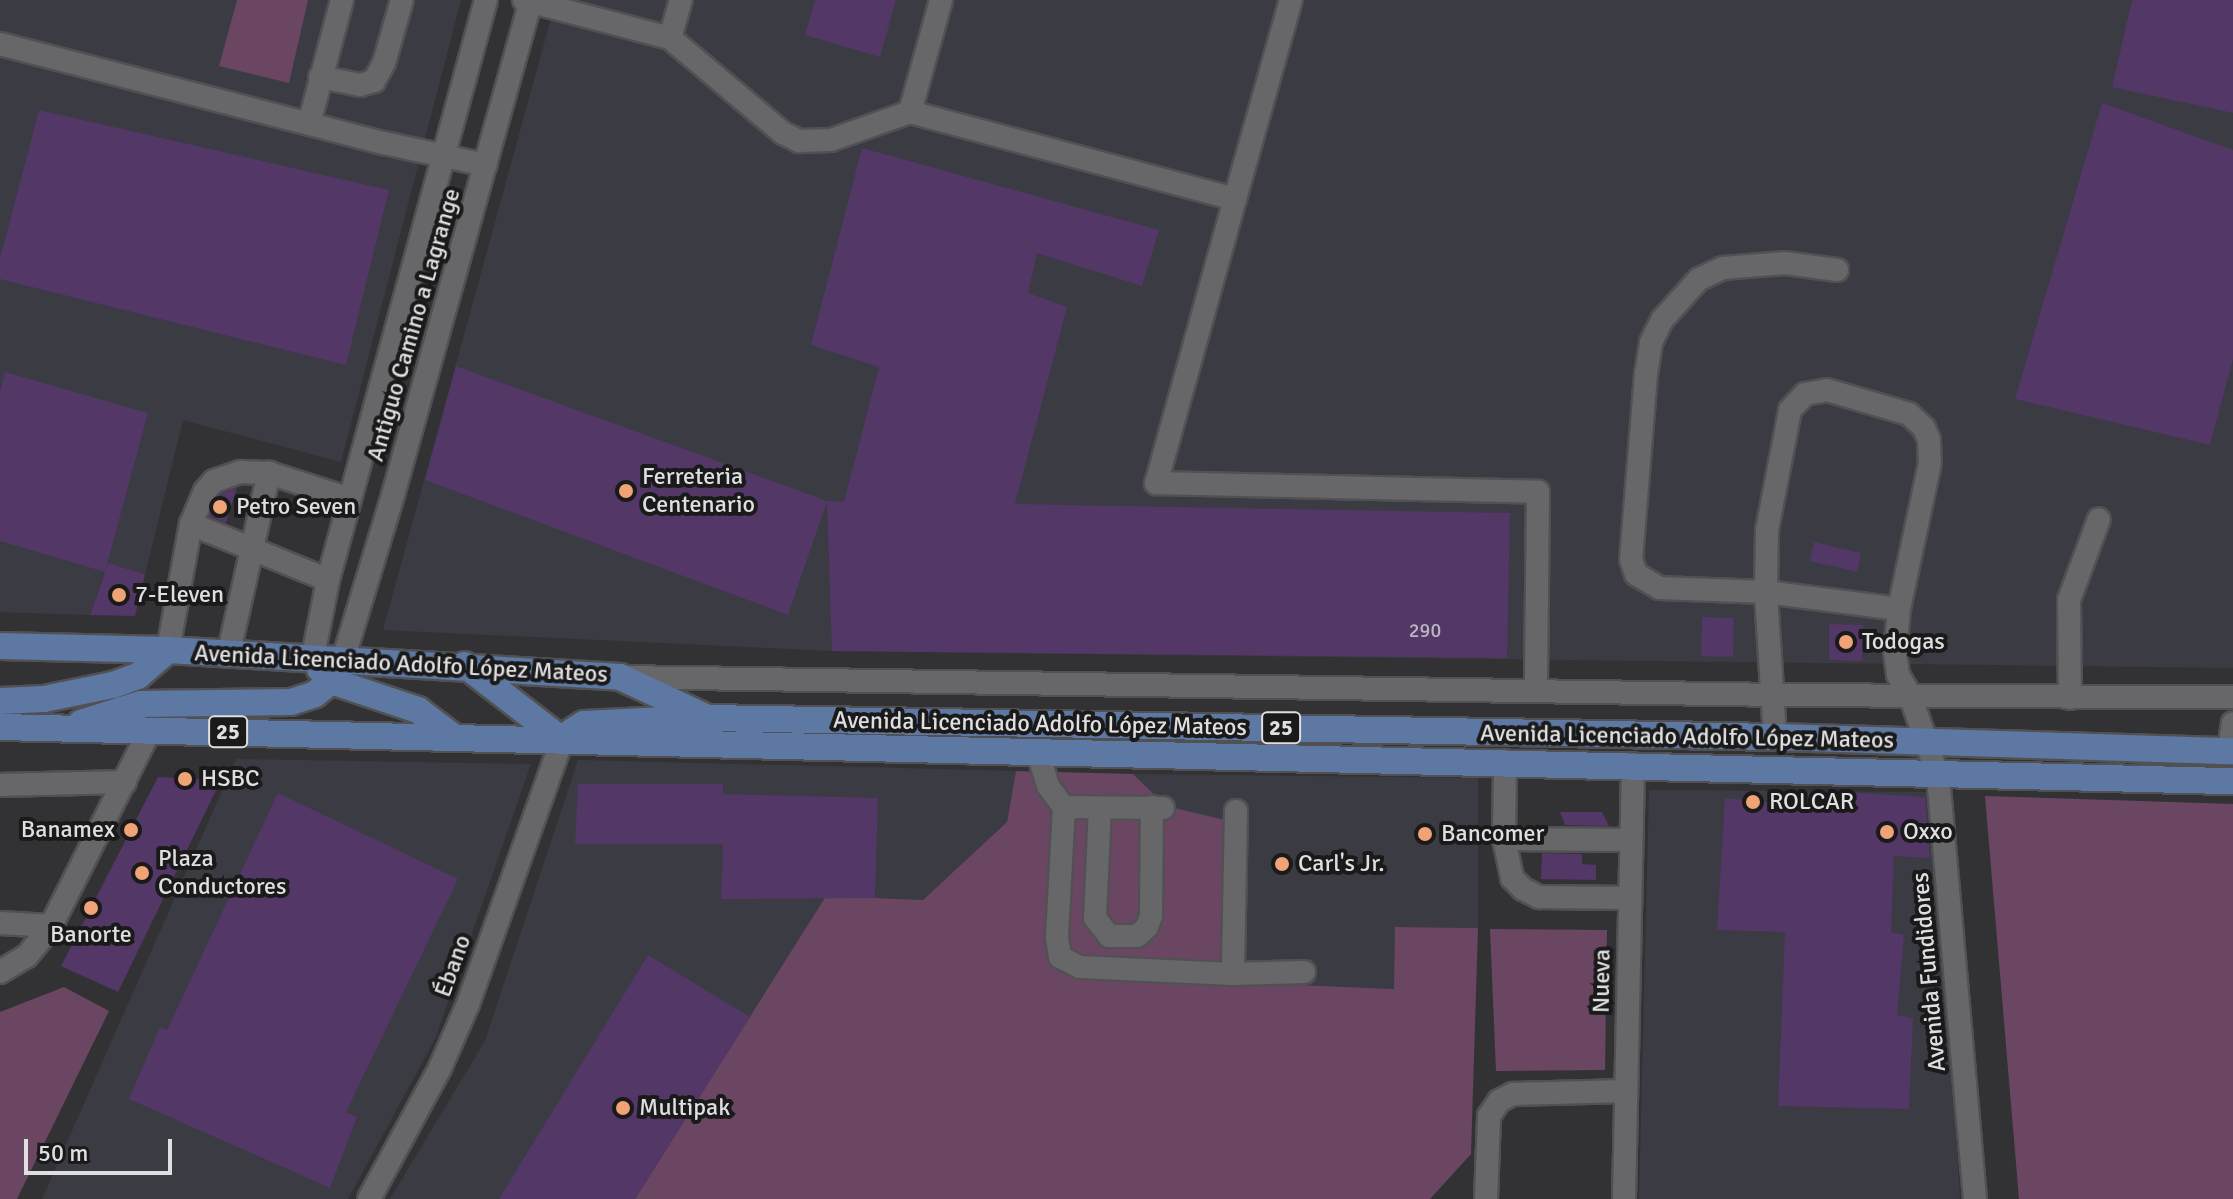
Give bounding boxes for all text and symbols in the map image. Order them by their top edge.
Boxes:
street label: Antiguo Camino a Lagrange [361,185,467,465]
place label: Ferreteria Centenario [642,463,755,519]
marker: Ferreteria Centenario [617,482,635,500]
place label: Petro Seven [236,493,356,521]
marker: Petro Seven [211,498,229,516]
place label: 7-Eleven [135,581,224,609]
marker: 7-Eleven [110,586,128,604]
house number: 290 [1409,618,1441,642]
place label: Todogas [1862,628,1945,656]
marker: Todogas [1837,633,1855,651]
street label: Avenida Licenciado Adolfo López Mateos [194,639,608,689]
street label: Avenida Licenciado Adolfo López Mateos [833,706,1247,742]
road number: 25 [1261,710,1301,746]
road number: 25 [208,714,248,750]
street label: Avenida Licenciado Adolfo López Mateos [1480,719,1894,755]
place label: HSBC [201,765,259,793]
marker: HSBC [176,770,194,788]
place label: ROLCAR [1769,788,1854,816]
marker: ROLCAR [1744,793,1762,811]
place label: Banamex [21,816,115,844]
place label: Oxxo [1903,818,1953,846]
place label: Bancomer [1441,820,1544,848]
marker: Banamex [122,821,140,839]
marker: Oxxo [1878,823,1896,841]
marker: Bancomer [1416,825,1434,843]
place label: Plaza Conductores [158,845,287,901]
place label: Carl's Jr. [1298,850,1385,878]
marker: Carl's Jr. [1273,855,1291,873]
marker: Plaza Conductores [133,864,151,882]
street label: Avenida Fundidores [1906,871,1952,1073]
marker: Banorte [82,899,100,917]
place label: Banorte [50,921,132,949]
street label: Ébano [429,931,477,1001]
street label: Nueva [1587,949,1617,1013]
place label: Multipak [639,1094,730,1122]
marker: Multipak [614,1099,632,1117]
scale bar [28,1123,176,1173]
text: 50 m [38,1138,88,1168]

